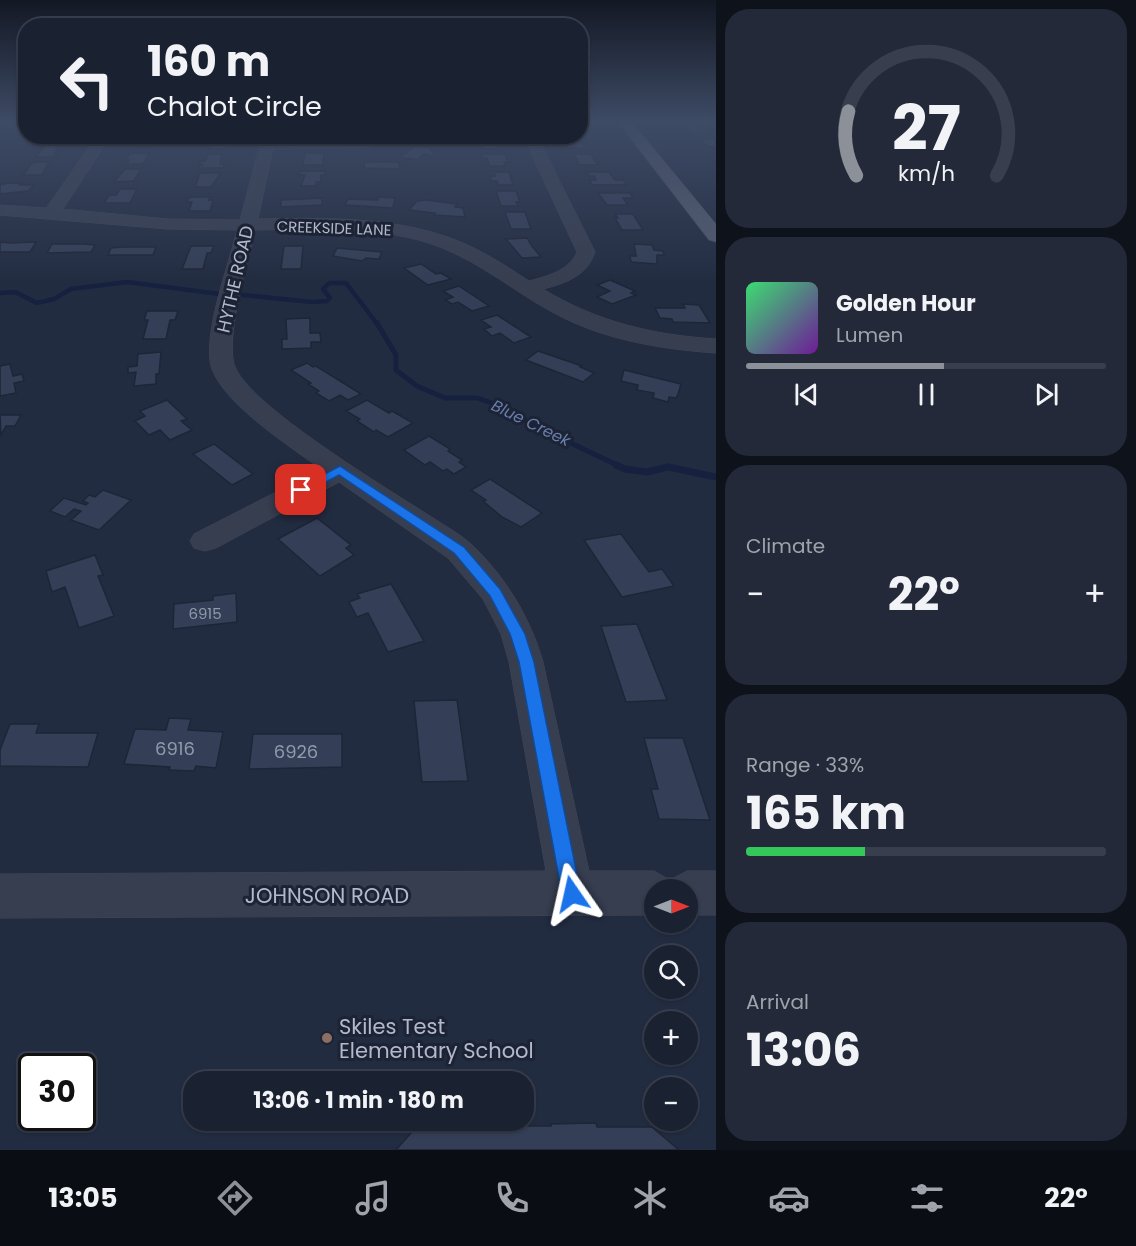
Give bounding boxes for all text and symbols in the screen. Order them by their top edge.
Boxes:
text: 160 m [147,32,270,91]
icon: left [48,42,126,120]
text: 27 [891,84,961,172]
text: Chalot Circle [147,88,322,125]
text: km/h [897,158,955,189]
street label: CREEKSIDE LANE [276,216,392,240]
street label: HYTHE ROAD [211,223,259,335]
text: Golden Hour [836,288,976,319]
text: Lumen [836,321,903,349]
icon: previous [790,378,823,411]
icon: pause [910,378,943,411]
icon: next [1030,378,1063,411]
water label: Blue Creek [488,394,575,452]
pin [275,464,326,515]
icon: arrive [284,473,317,506]
text: Climate [746,532,825,560]
text: 22° [888,563,960,626]
text: − [746,571,764,618]
text: + [1083,571,1106,618]
house number: 6915 [188,603,222,624]
house number: 6916 [155,736,195,761]
house number: 6926 [274,739,318,764]
text: Range · 33% [746,751,864,779]
text: 165 km [746,782,906,845]
position arrow [540,862,604,926]
north arrow [644,879,698,933]
map controls [644,879,698,1131]
street label: JOHNSON ROAD [245,881,409,910]
button: search [644,945,698,999]
text: Arrival [746,988,809,1016]
button: + [644,1011,698,1065]
place label: Skiles Test Elementary School [339,1012,534,1065]
text: 13:06 [746,1019,861,1082]
marker: Skiles Test Elementary School [320,1031,334,1045]
speed limit sign: 30 [18,1053,96,1131]
button: − [644,1077,698,1131]
text: 13:06 · 1 min · 180 m [253,1085,464,1116]
icon: directions [214,1177,256,1219]
icon: music [352,1177,394,1219]
icon: phone [491,1177,533,1219]
icon: climate [629,1177,671,1219]
icon: car [768,1177,810,1219]
icon: filters [906,1177,948,1219]
text: 13:05 [48,1179,118,1216]
text: 22° [1044,1179,1088,1216]

